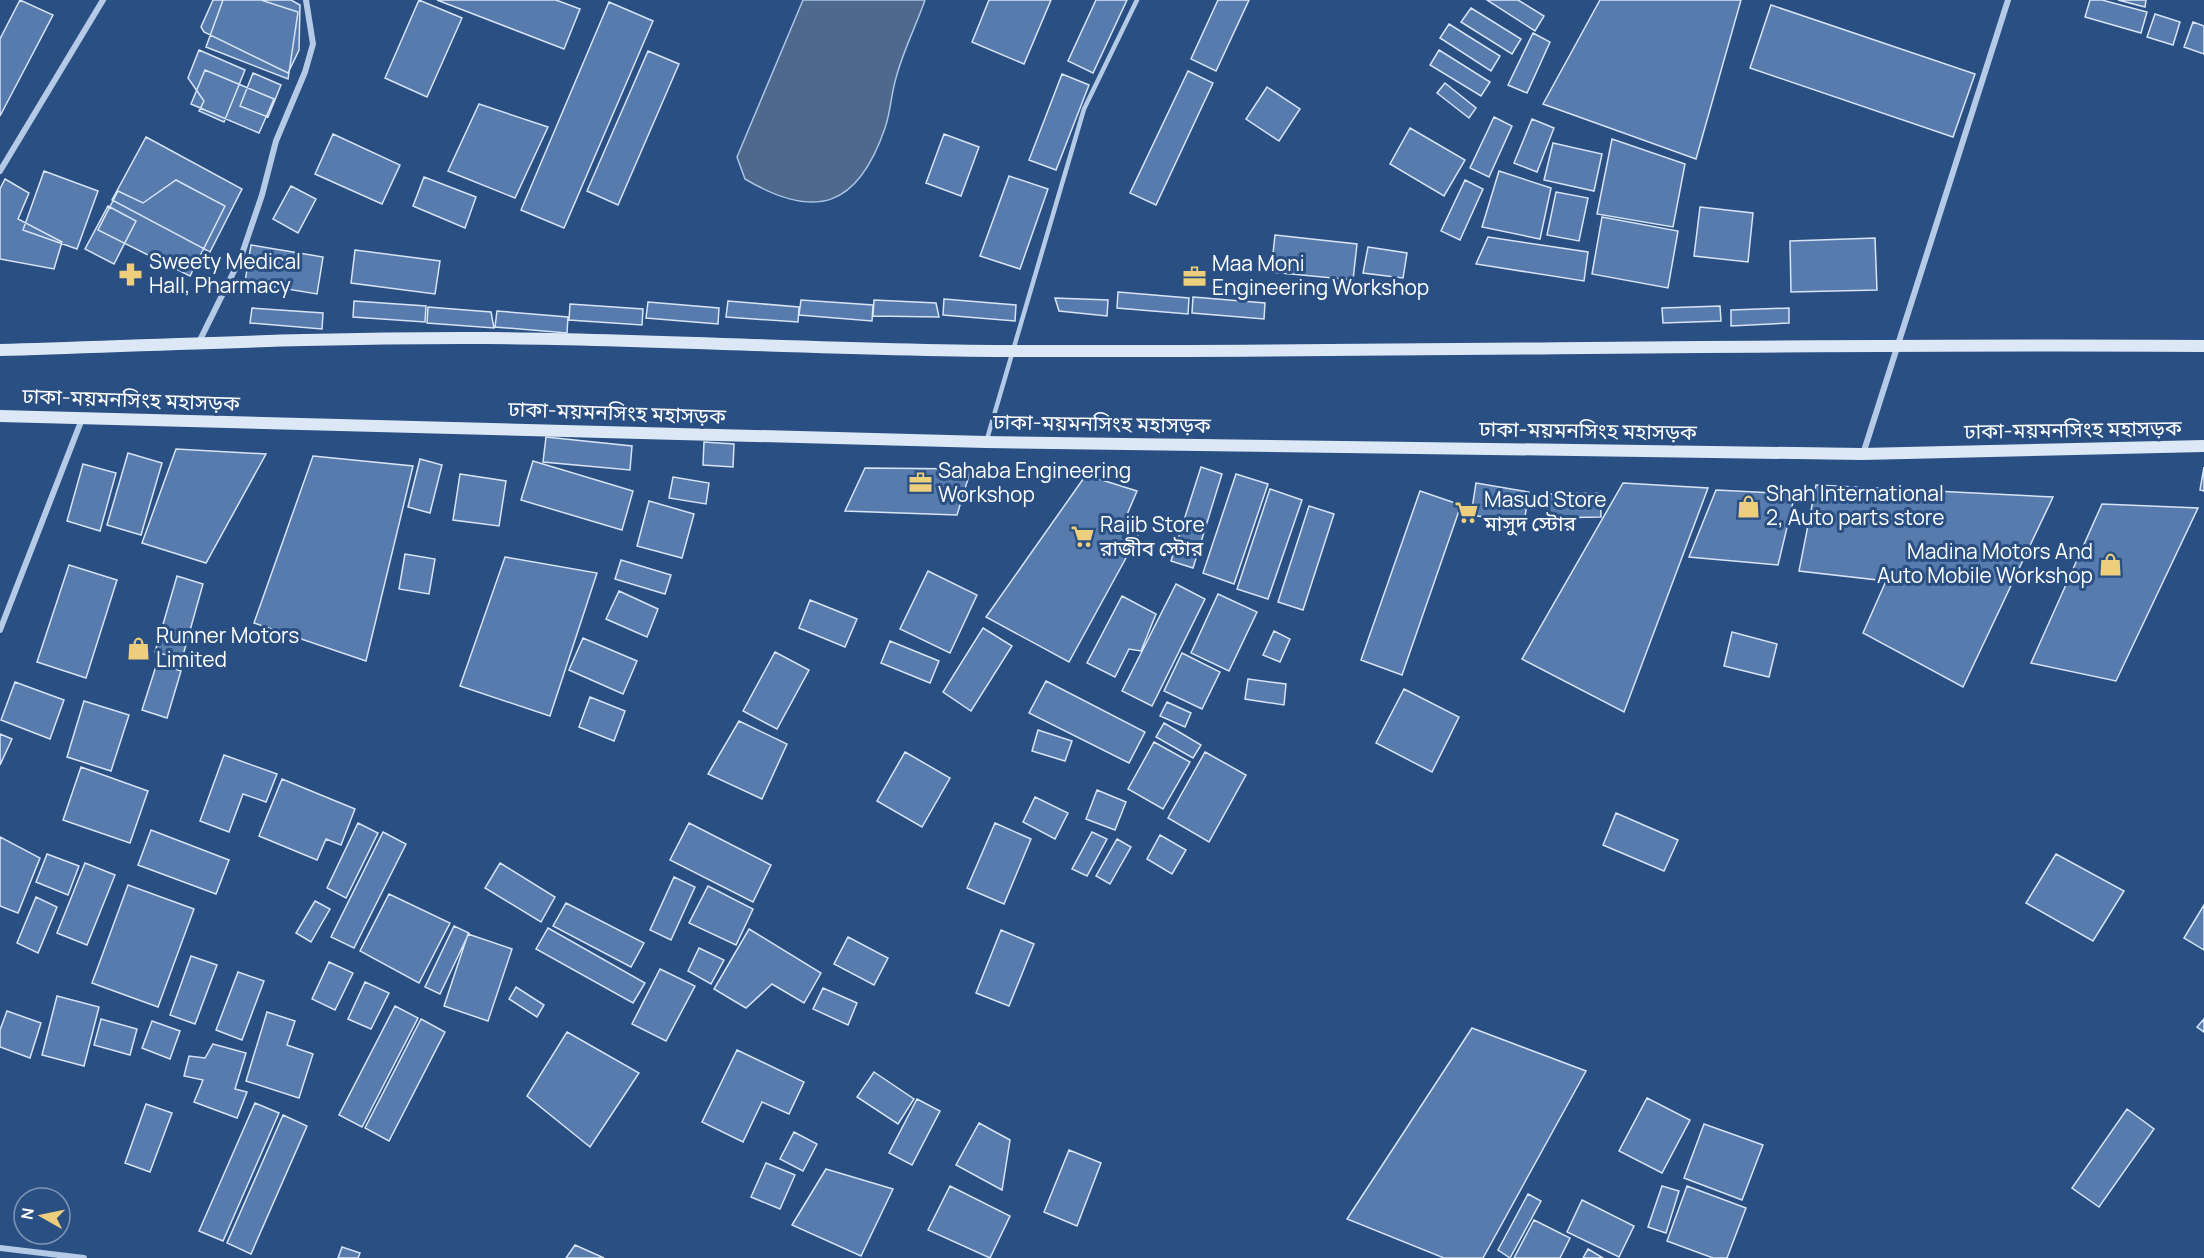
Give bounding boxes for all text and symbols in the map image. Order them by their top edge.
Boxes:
place label: Sweety Medical Hall, Pharmacy [149,247,301,299]
place label: Maa Moni Engineering Workshop [1212,249,1429,301]
pharmacy icon: Sweety Medical Hall, Pharmacy [118,261,144,287]
office icon: Maa Moni Engineering Workshop [1181,263,1207,289]
street label: ঢাকা-ময়মনসিংহ মহাসড়ক [21,381,241,417]
street label: ঢাকা-ময়মনসিংহ মহাসড়ক [507,394,727,430]
street label: ঢাকা-ময়মনসিংহ মহাসড়ক [992,407,1212,439]
street label: ঢাকা-ময়মনসিংহ মহাসড়ক [1963,413,2183,445]
street label: ঢাকা-ময়মনসিংহ মহাসড়ক [1478,414,1698,446]
place label: Sahaba Engineering Workshop [938,456,1131,508]
office icon: Sahaba Engineering Workshop [907,470,933,496]
place label: Shah International 2, Auto parts store [1766,479,1945,531]
place label: Masud Store মাসুদ স্টোর [1483,485,1606,537]
shop icon: Shah International 2, Auto parts store [1735,493,1761,519]
supermarket icon: Masud Store মাসুদ স্টোর [1453,499,1479,525]
place label: Rajib Store রাজীব স্টোর [1099,510,1205,562]
supermarket icon: Rajib Store রাজীব স্টোর [1069,524,1095,550]
place label: Madina Motors And Auto Mobile Workshop [1877,537,2093,589]
shop icon: Madina Motors And Auto Mobile Workshop [2098,551,2124,577]
place label: Runner Motors Limited [156,621,299,673]
shop icon: Runner Motors Limited [125,635,151,661]
north arrow [12,1186,72,1246]
text: N [15,1206,39,1221]

